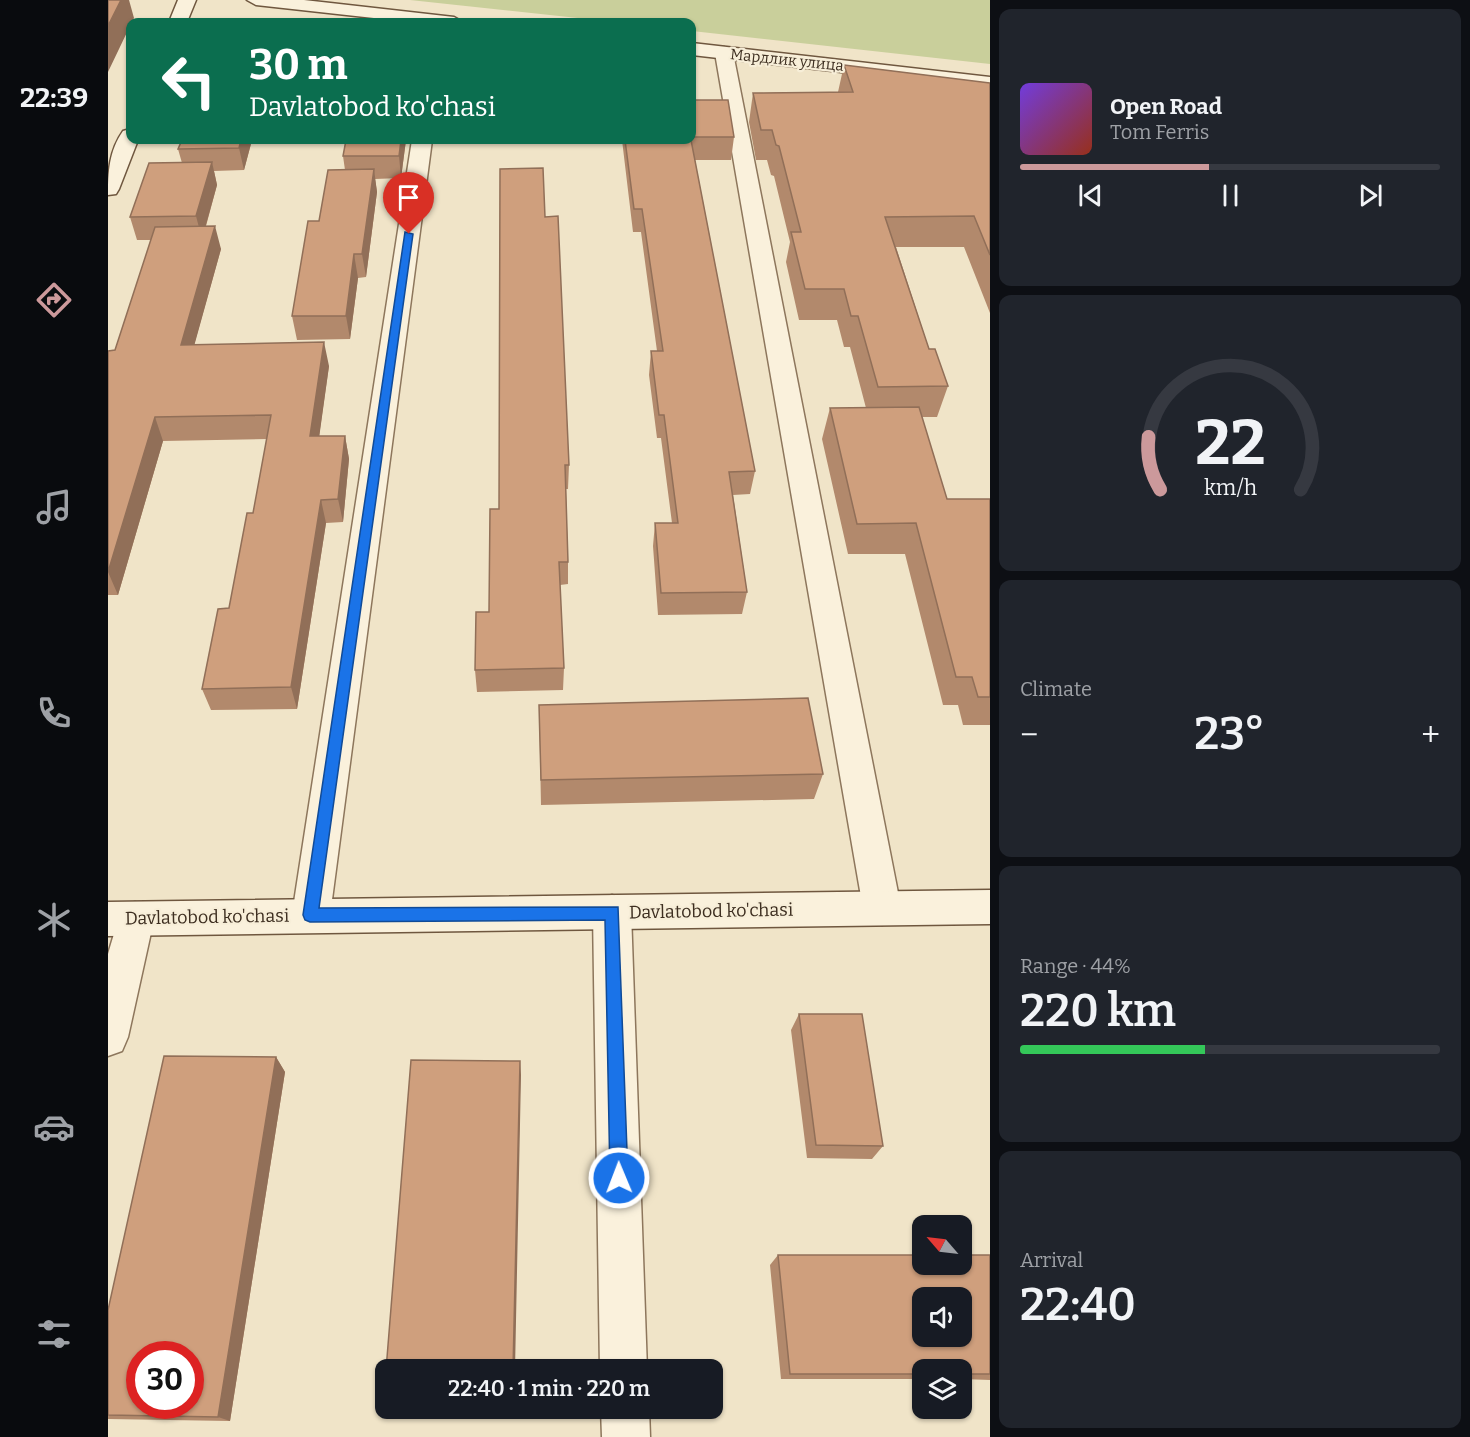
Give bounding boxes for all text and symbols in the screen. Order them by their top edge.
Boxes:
text: 30 m [249,40,348,90]
icon: left [150,42,228,120]
street label: Мардлик улица [729,45,845,75]
text: 22:39 [20,82,88,114]
text: Davlatobod ko'chasi [249,91,496,123]
text: Open Road [1110,93,1222,120]
text: Tom Ferris [1110,120,1209,144]
pin [383,172,434,234]
icon: previous [1074,179,1107,212]
icon: pause [1214,179,1247,212]
icon: next [1354,179,1387,212]
icon: arrive [392,181,425,214]
icon: directions [33,279,75,321]
text: 22 [1195,406,1265,481]
text: km/h [1203,475,1257,501]
icon: music [33,486,75,528]
text: Climate [1020,677,1092,701]
icon: phone [33,692,75,734]
text: 23° [1194,707,1265,761]
text: − [1020,715,1038,755]
text: + [1421,715,1440,755]
icon: climate [33,899,75,941]
street label: Davlatobod ko'chasi [629,899,793,923]
street label: Davlatobod ko'chasi [125,905,289,929]
text: Range · 44% [1020,954,1131,978]
text: 220 km [1020,984,1176,1038]
icon: car [33,1106,75,1148]
position arrow [587,1146,651,1210]
north arrow [912,1215,972,1275]
map controls [912,1215,972,1419]
text: Arrival [1020,1248,1083,1272]
text: 22:40 [1020,1278,1136,1332]
button: sound [912,1287,972,1347]
icon: filters [33,1313,75,1355]
speed limit sign: 30 [126,1341,204,1419]
button: layers [912,1359,972,1419]
text: 22:40 · 1 min · 220 m [448,1375,650,1402]

